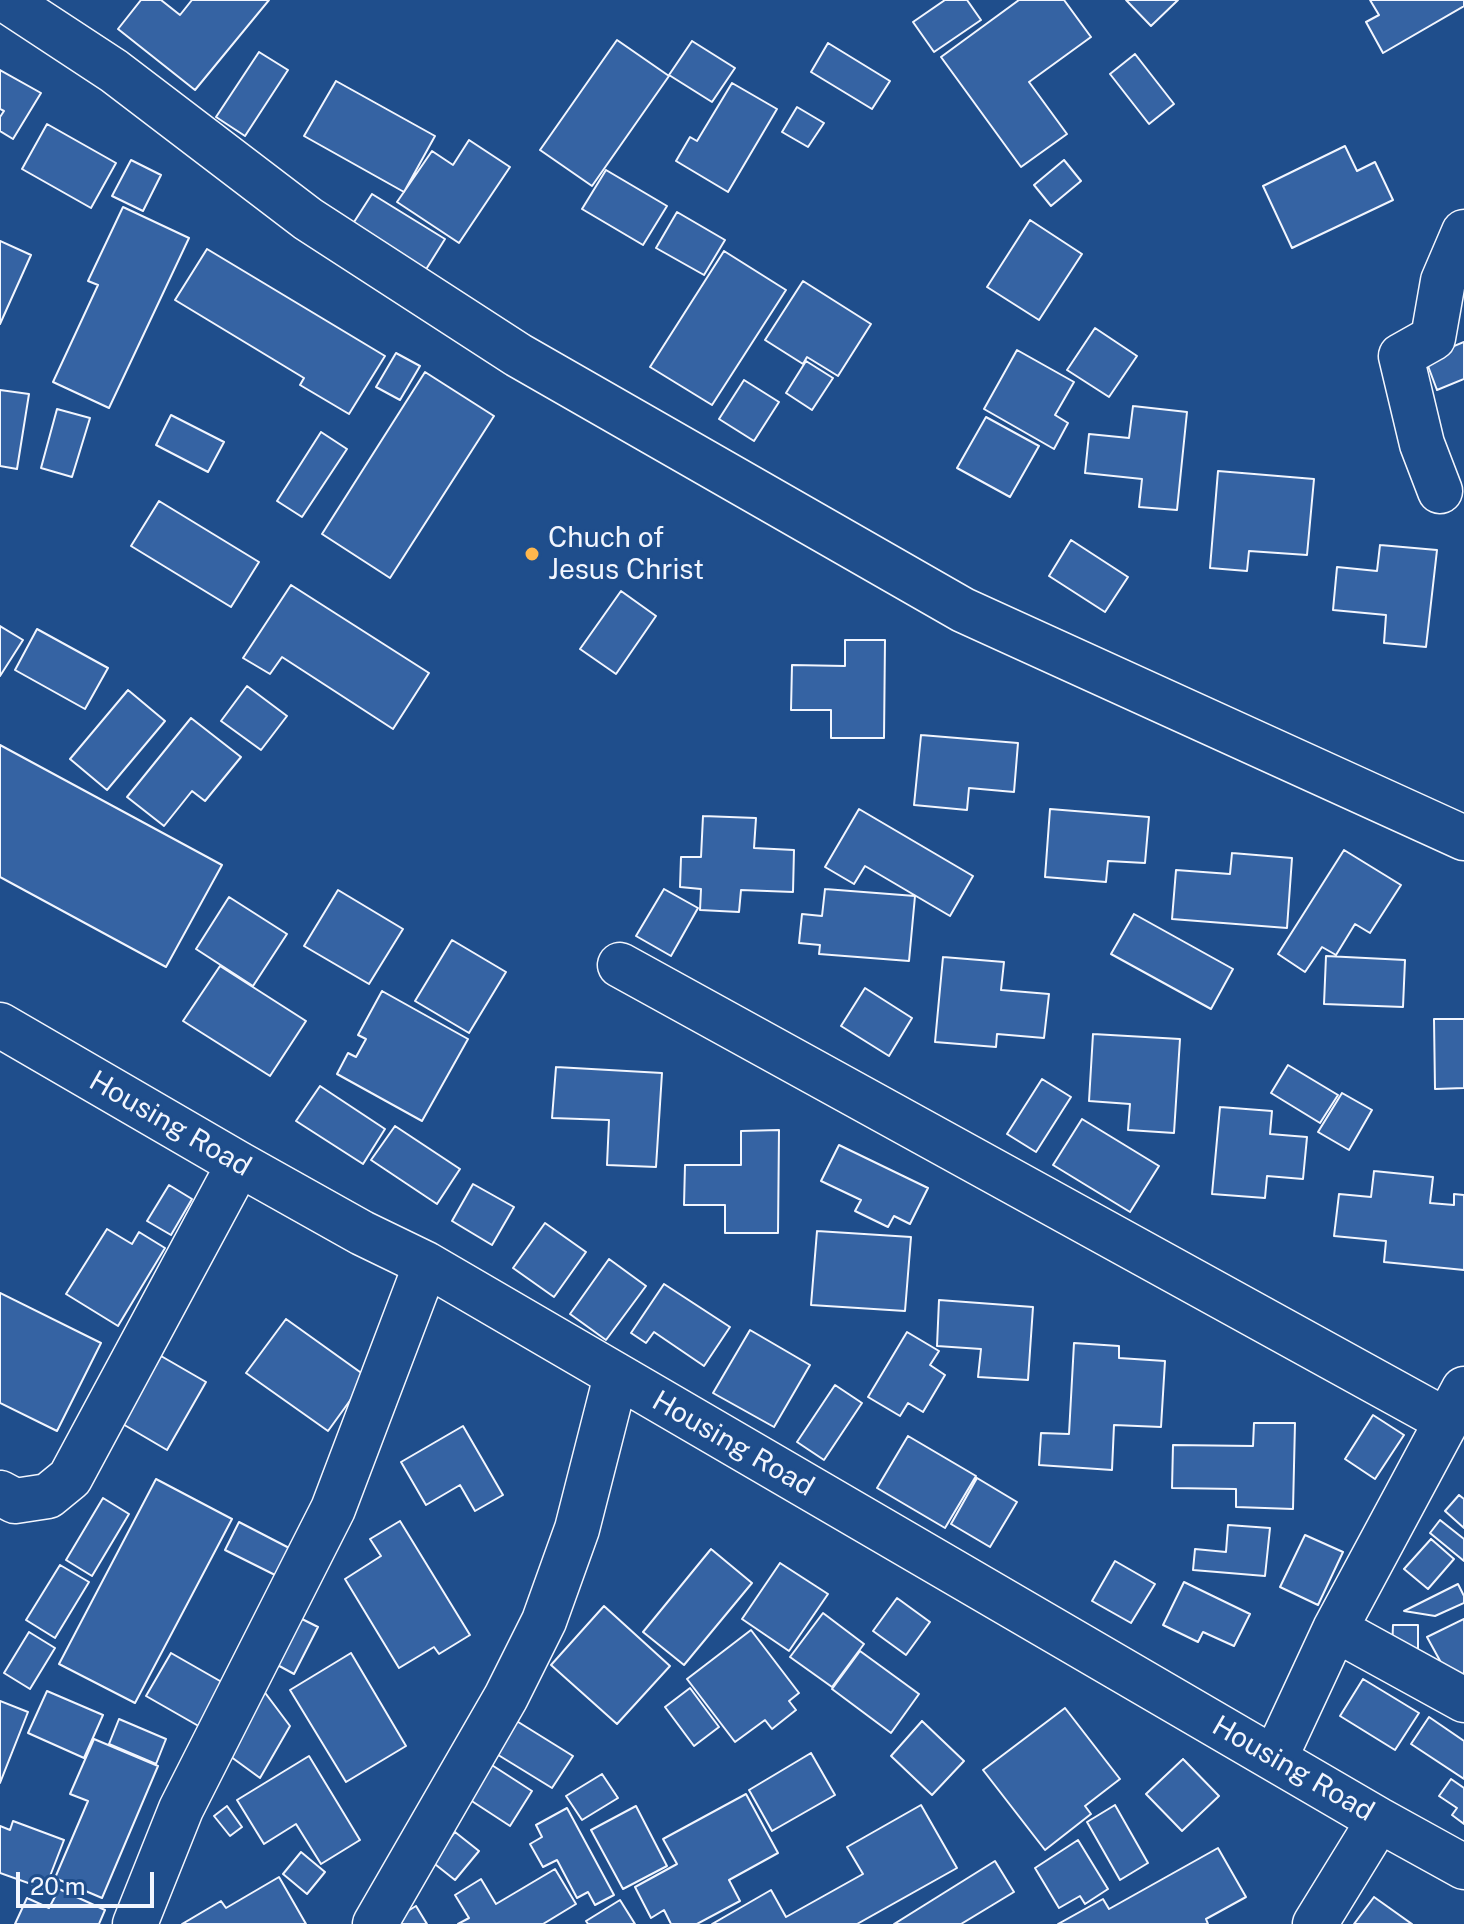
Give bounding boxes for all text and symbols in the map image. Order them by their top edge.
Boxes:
place label: Chuch of Jesus Christ [548,521,704,587]
marker: Chuch of Jesus Christ [523,545,541,563]
street label: Housing Road [83,1064,257,1184]
street label: Housing Road [646,1384,820,1504]
street label: Housing Road [1206,1709,1380,1829]
scale bar [20,1856,158,1906]
text: 20 m [30,1872,86,1900]

